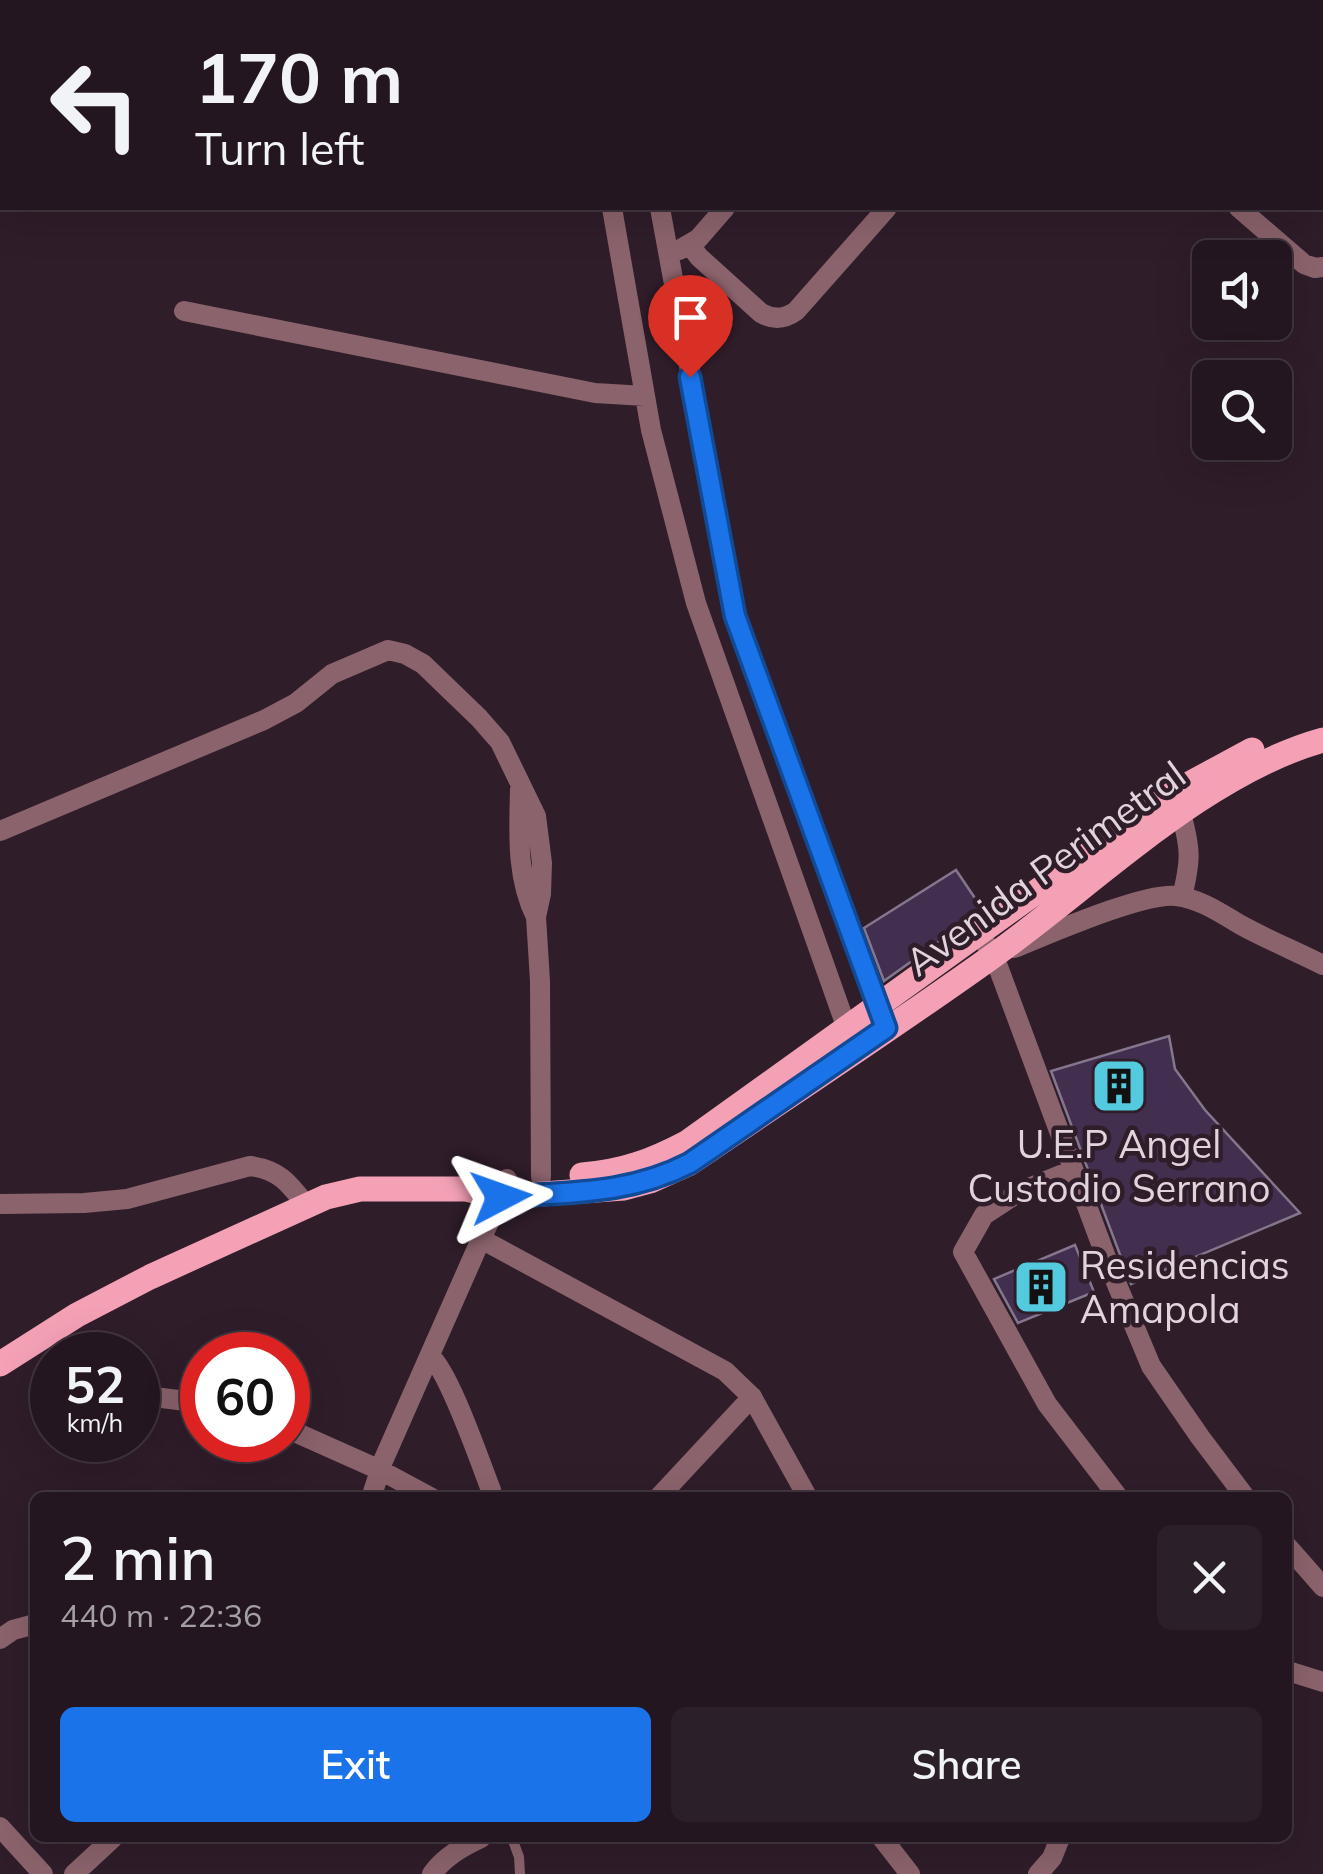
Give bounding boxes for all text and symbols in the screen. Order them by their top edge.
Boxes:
text: 170 m [195,33,403,121]
icon: left [30,40,160,170]
text: Turn left [195,120,364,176]
map controls [1192,240,1292,460]
button: sound [1192,240,1292,340]
pin [648,275,733,378]
icon: arrive [663,290,718,345]
button: search [1192,360,1292,460]
street label: Avenida Perimetral [896,750,1194,986]
building icon: U.E.P Angel Custodio Serrano [1089,1056,1149,1116]
place label: U.E.P Angel Custodio Serrano [968,1120,1270,1212]
position arrow [449,1145,553,1249]
place label: Residencias Amapola [1080,1241,1290,1333]
building icon: Residencias Amapola [1011,1257,1071,1317]
speed limit sign: 60 [180,1332,310,1462]
text: 52 [65,1353,125,1416]
text: km/h [67,1407,123,1438]
text: 2 min [60,1520,216,1595]
button: close [1157,1525,1262,1630]
text: 440 m · 22:36 [60,1595,262,1635]
button: Exit [60,1707,651,1822]
button: Share [671,1707,1262,1822]

